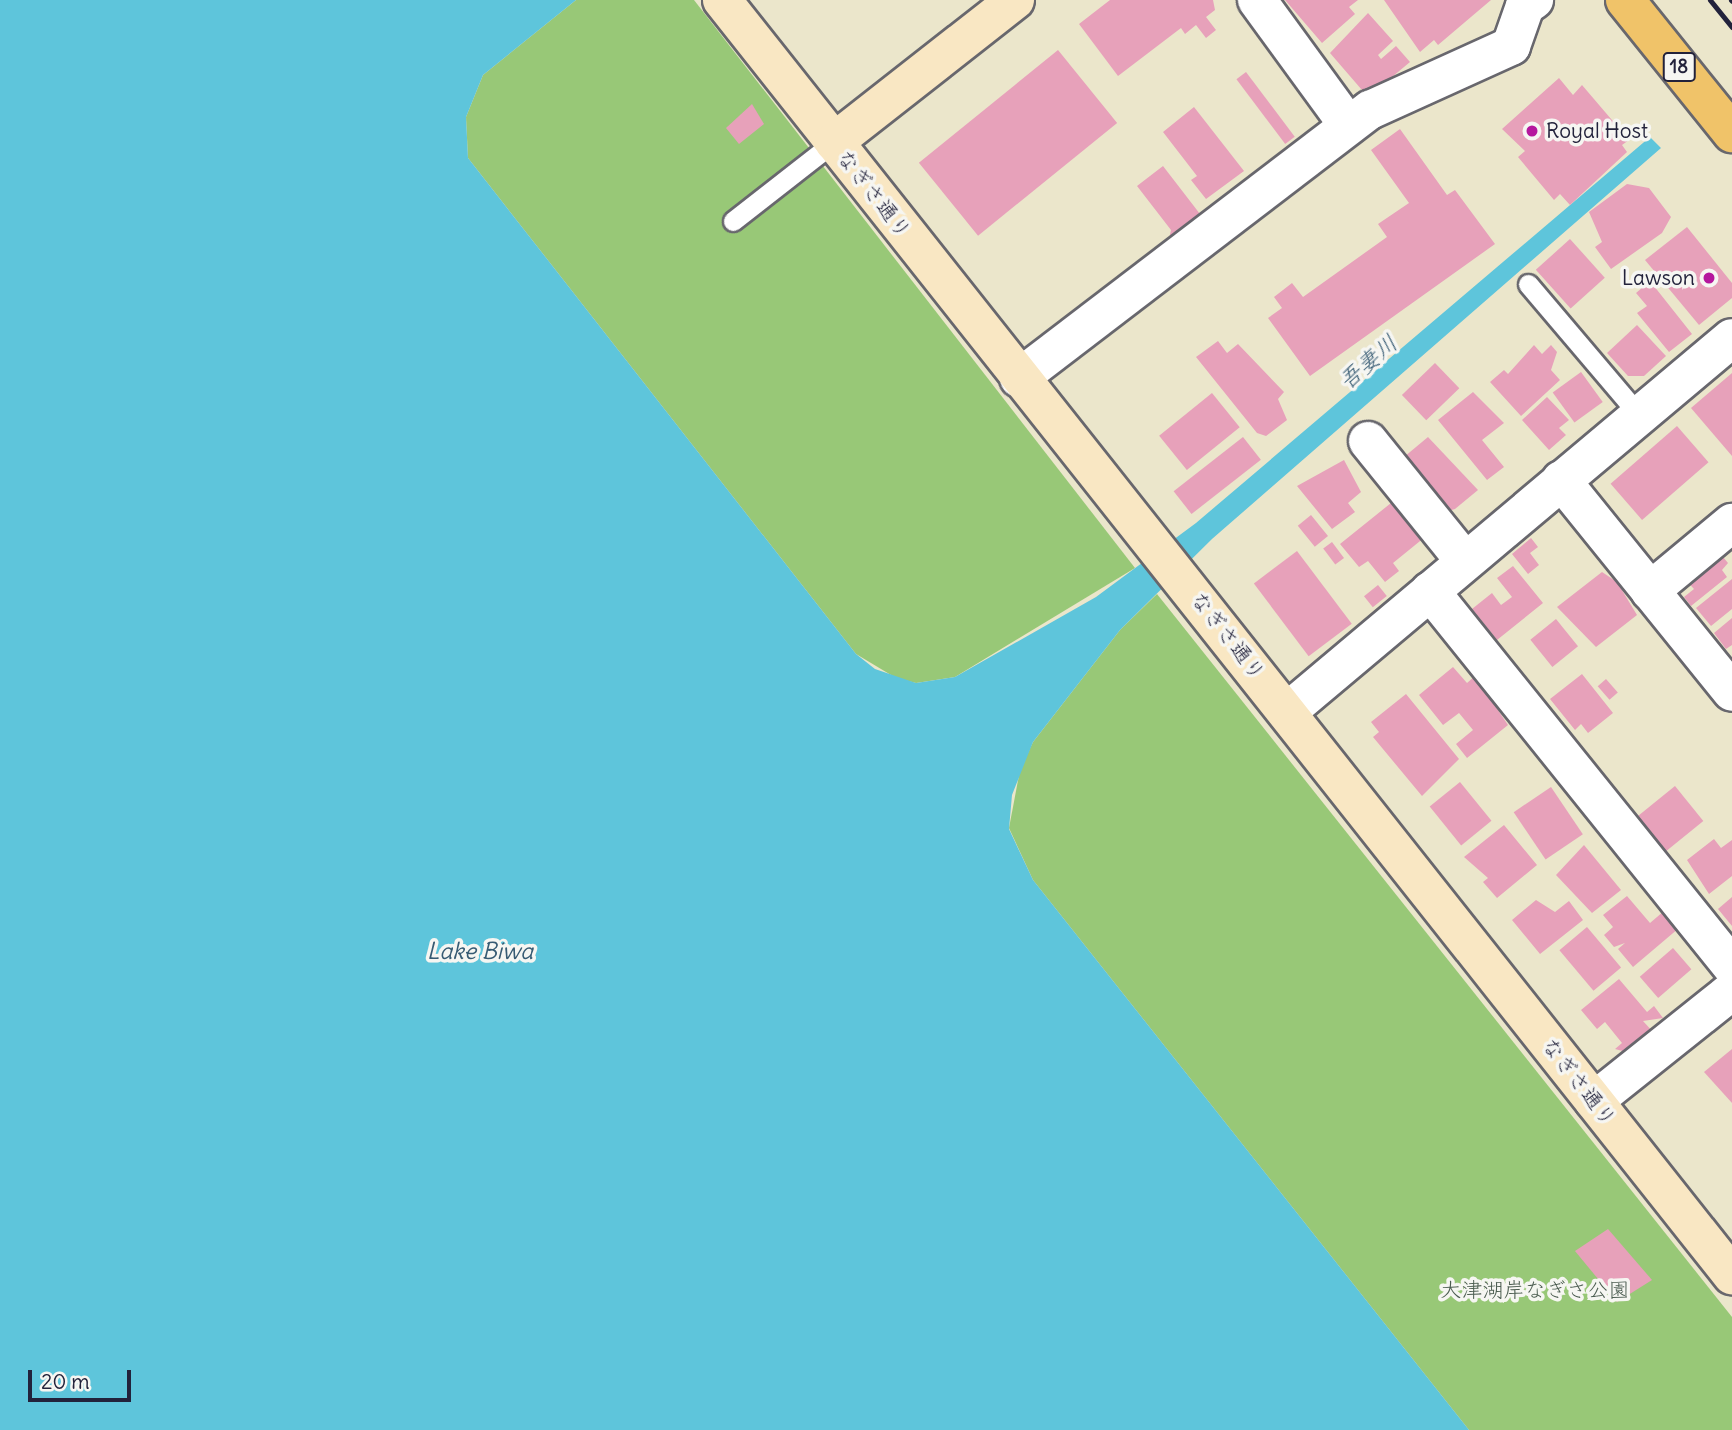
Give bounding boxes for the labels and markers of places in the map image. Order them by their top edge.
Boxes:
place label: Royal Host [1546,118,1648,144]
marker: Royal Host [1524,123,1540,139]
place label: Lawson [1622,265,1695,291]
marker: Lawson [1701,270,1717,286]

